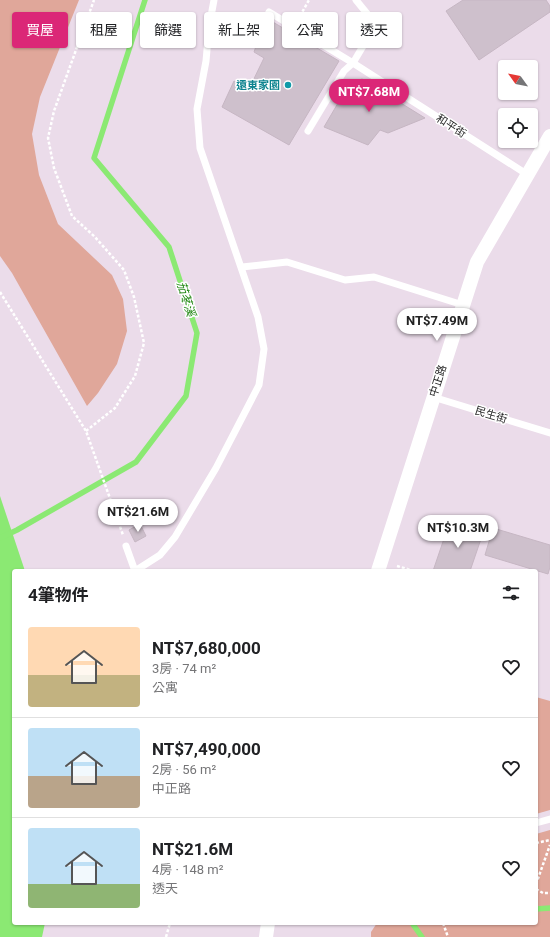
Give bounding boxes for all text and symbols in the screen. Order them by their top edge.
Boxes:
chip: 買屋 [12,12,68,48]
chip: 租屋 [76,12,132,48]
chip: 篩選 [140,12,196,48]
chip: 新上架 [204,12,274,48]
chip: 公寓 [282,12,338,48]
chip: 透天 [346,12,402,48]
north arrow [498,60,538,100]
map controls [498,60,538,148]
place label: 遠東家園 [236,79,280,92]
pin: NT$7.68M [328,79,410,113]
marker: 遠東家園 [283,80,293,90]
text: NT$7.68M [338,84,400,99]
button: locate [498,108,538,148]
street label: 和平街 [434,112,468,140]
water label: 茄苳溪 [174,280,199,320]
pin: NT$7.49M [396,308,478,342]
text: NT$7.49M [406,313,468,328]
street label: 中正路 [427,363,449,399]
street label: 民生街 [473,404,509,426]
pin: NT$21.6M [97,499,179,533]
text: NT$21.6M [107,504,169,519]
pin: NT$10.3M [417,515,499,549]
text: NT$10.3M [427,520,489,535]
icon: filters [500,582,522,604]
text: 4筆物件 [28,585,89,605]
text: NT$7,680,000 [152,638,261,658]
icon: home [60,643,108,691]
icon: heart [500,656,522,678]
text: 3房 · 74 m² [152,661,216,676]
text: 公寓 [152,680,178,695]
text: NT$7,490,000 [152,739,261,759]
icon: home [60,744,108,792]
icon: heart [500,757,522,779]
text: 2房 · 56 m² [152,762,216,777]
text: 中正路 [152,781,191,796]
text: NT$21.6M [152,839,233,859]
icon: home [60,844,108,892]
icon: heart [500,857,522,879]
text: 4房 · 148 m² [152,862,223,877]
text: 透天 [152,881,178,896]

